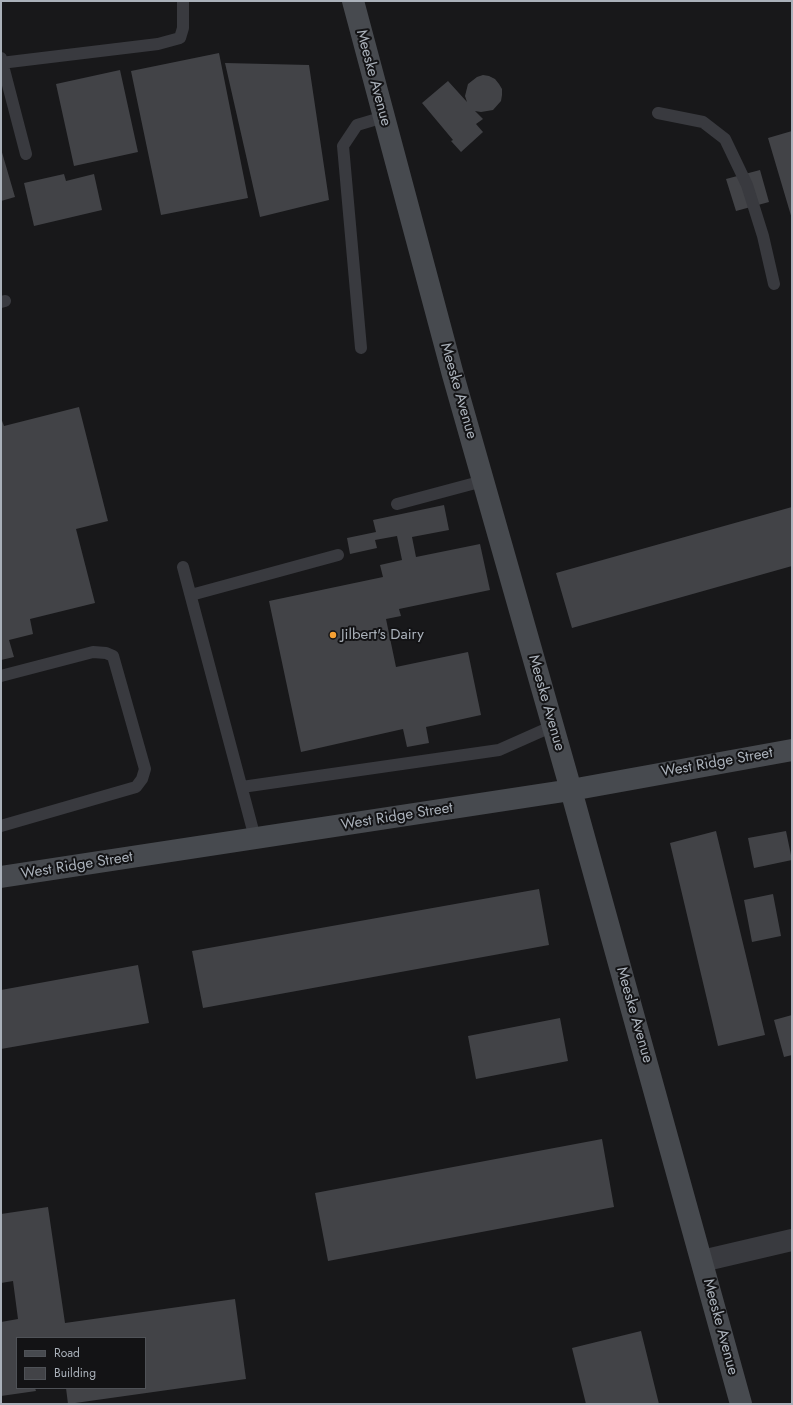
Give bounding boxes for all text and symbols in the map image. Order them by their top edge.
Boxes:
street label: Meeske Avenue [351,28,395,128]
street label: Meeske Avenue [436,341,480,441]
place label: Jilbert's Dairy [341,626,424,644]
marker: Jilbert's Dairy [328,630,338,640]
street label: Meeske Avenue [524,653,568,753]
street label: West Ridge Street [660,744,774,782]
street label: West Ridge Street [340,799,454,835]
street label: West Ridge Street [20,848,134,884]
street label: Meeske Avenue [612,965,656,1065]
street label: Meeske Avenue [698,1277,742,1377]
legend [16,1337,146,1389]
text: Road [54,1344,80,1362]
text: Building [54,1364,96,1382]

